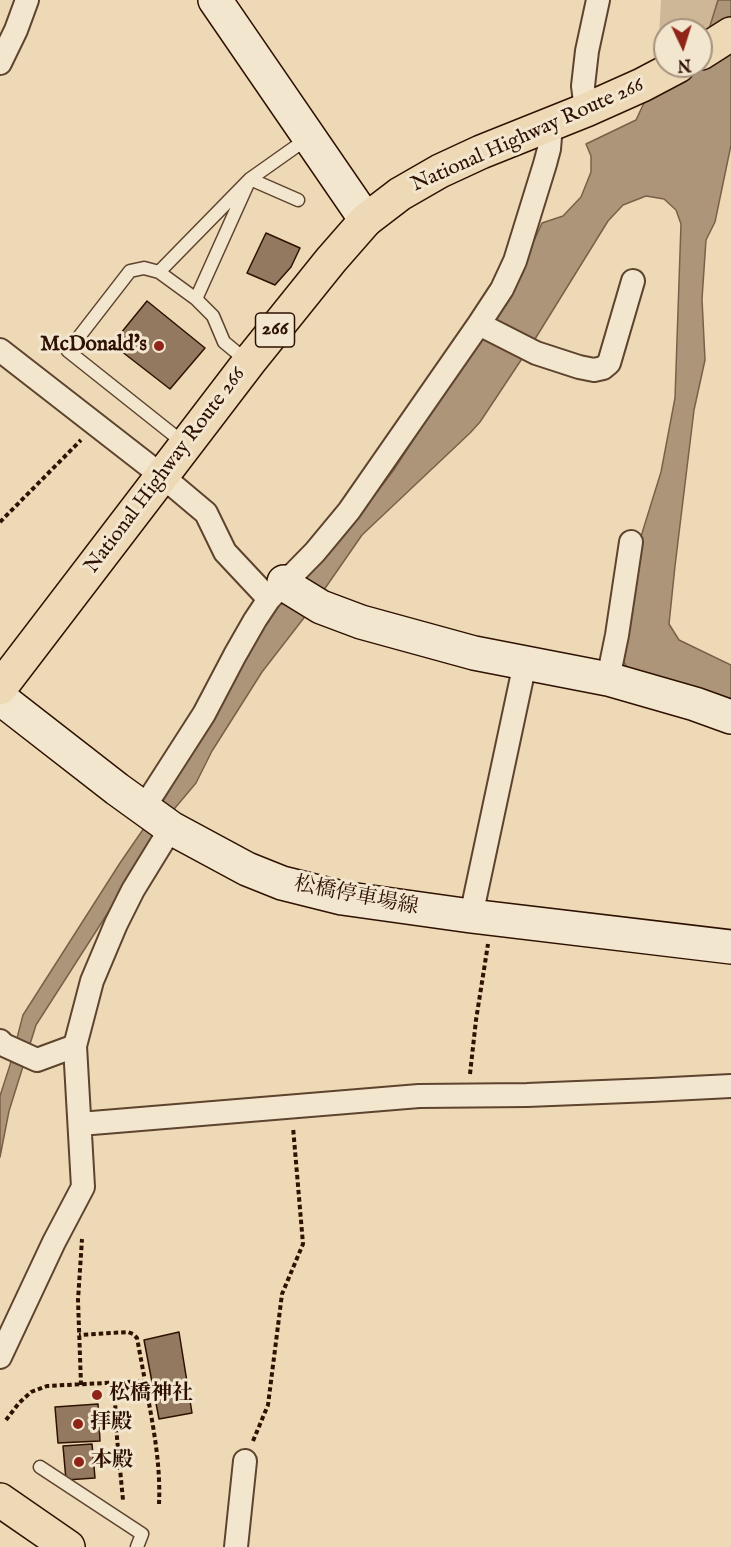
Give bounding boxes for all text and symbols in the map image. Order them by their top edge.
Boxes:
north arrow [653,18,713,78]
text: N [677,54,692,74]
street label: National Highway Route 266 [408,73,648,199]
road number: 266 [256,313,294,347]
place label: McDonald's [40,333,147,359]
marker: McDonald's [152,339,166,353]
street label: National Highway Route 266 [80,363,252,579]
street label: 松橋停車場線 [292,873,420,921]
place label: 松橋神社 [109,1382,193,1408]
marker: 松橋神社 [90,1388,104,1402]
place label: 拝殿 [90,1411,132,1437]
marker: 拝殿 [71,1417,85,1431]
place label: 本殿 [91,1449,133,1475]
marker: 本殿 [72,1455,86,1469]

